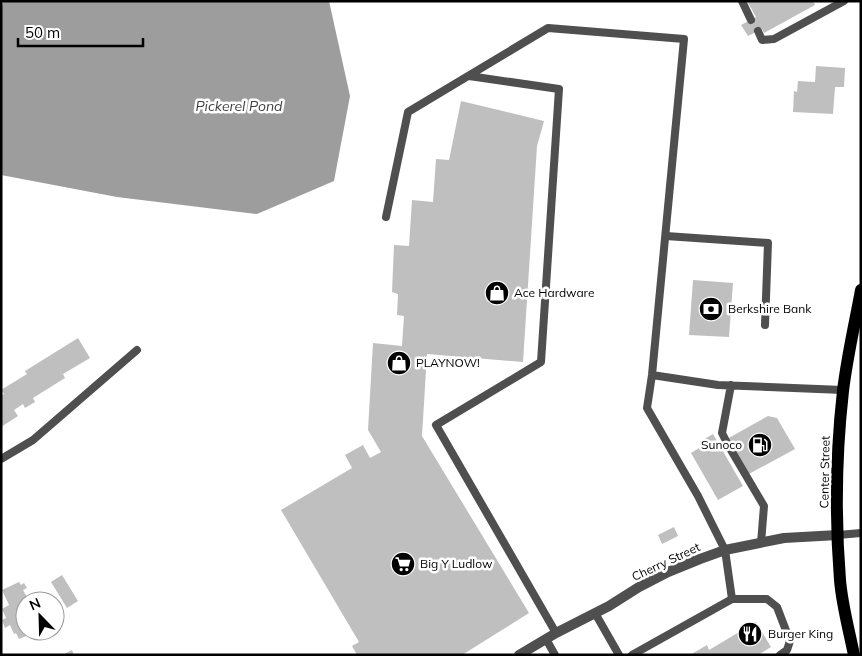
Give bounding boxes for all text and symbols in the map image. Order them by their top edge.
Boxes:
scale bar [18,15,142,47]
text: 50 m [25,23,60,42]
water label: Pickerel Pond [195,97,283,115]
shop icon: Ace Hardware [484,280,510,306]
place label: Ace Hardware [514,285,594,300]
bank icon: Berkshire Bank [698,296,724,322]
place label: Berkshire Bank [728,301,812,316]
shop icon: PLAYNOW! [386,350,412,376]
place label: PLAYNOW! [416,355,480,370]
fuel station icon: Sunoco [747,432,773,458]
street label: Center Street [816,436,833,508]
place label: Sunoco [701,437,742,452]
street label: Cherry Street [629,539,702,584]
supermarket icon: Big Y Ludlow [390,551,416,577]
place label: Big Y Ludlow [420,556,493,571]
north arrow [15,591,65,641]
text: N [27,594,43,614]
restaurant icon: Burger King [737,621,763,647]
place label: Burger King [768,626,833,641]

